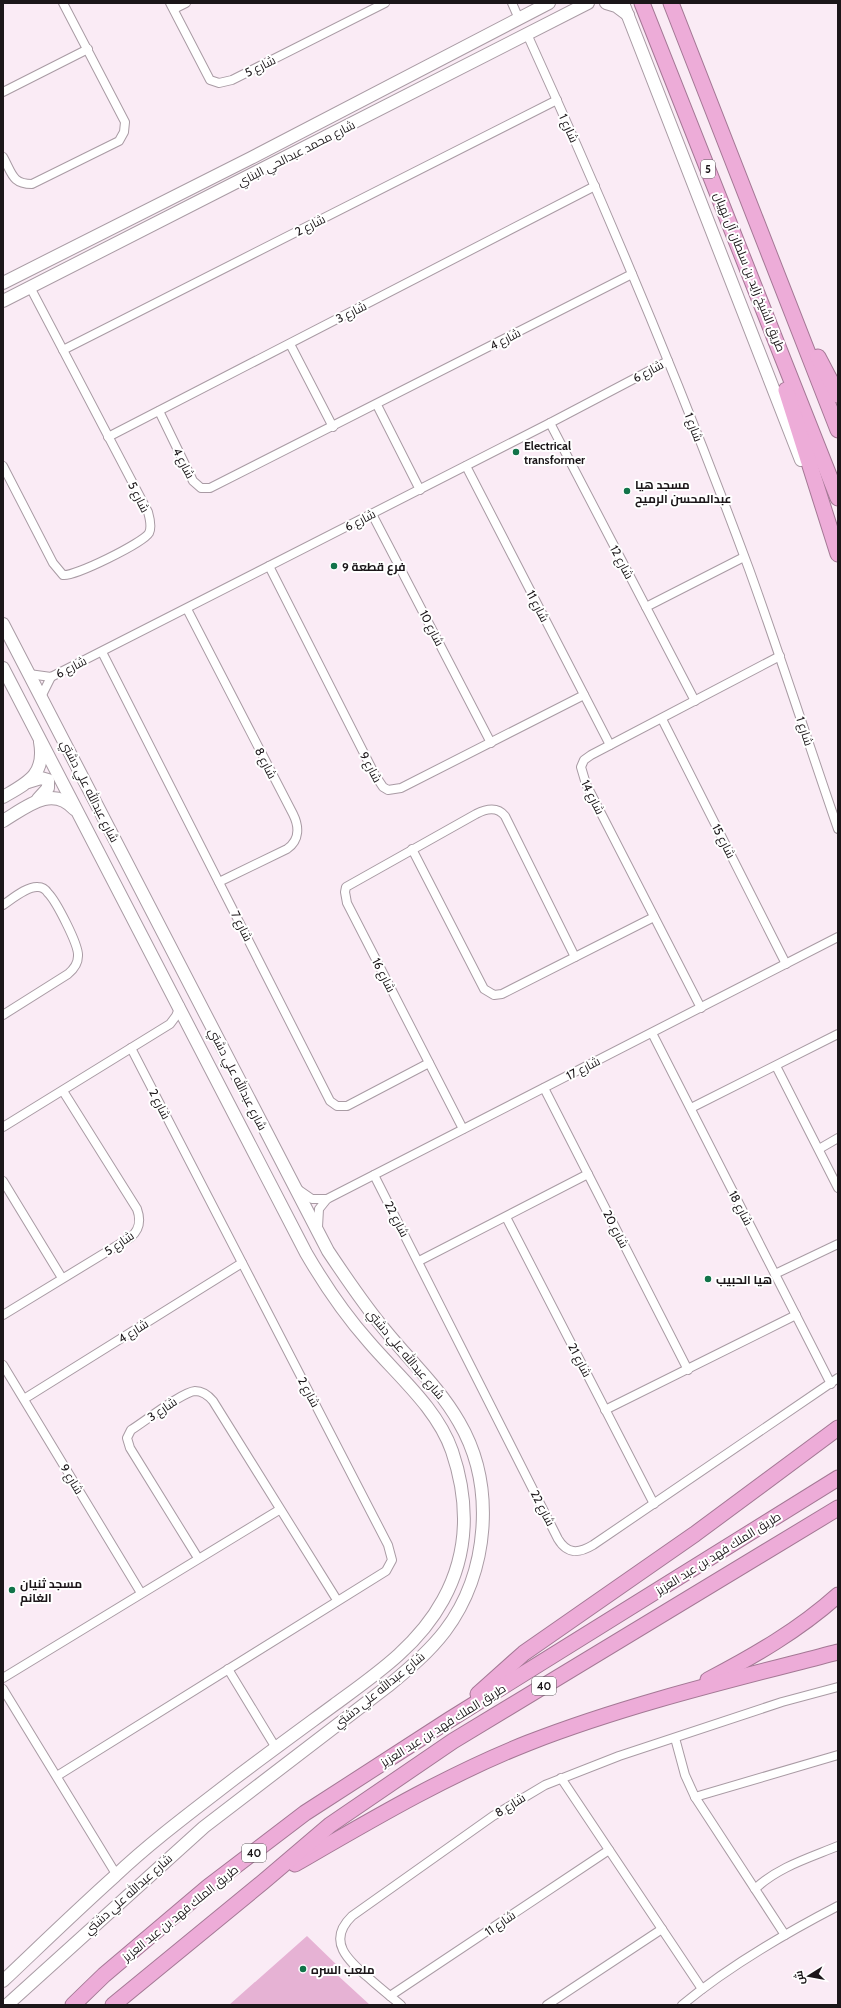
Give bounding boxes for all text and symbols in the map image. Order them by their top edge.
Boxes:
street label: شارع 5 [242,52,278,81]
street label: شارع 1 [555,111,582,145]
street label: شارع محمد عبدالحي البناي [235,117,359,192]
road number: 5 [701,160,715,178]
street label: طريق الشيخ زايد بن سلطان آل نهيان [710,190,789,354]
street label: شارع 2 [292,211,328,240]
street label: شارع 3 [333,298,369,327]
street label: شارع 4 [487,325,524,354]
street label: شارع 6 [630,357,667,386]
street label: شارع 1 [681,410,706,444]
place label: Electrical transformer [524,438,585,467]
street label: شارع 4 [169,445,198,482]
marker: Electrical transformer [511,447,521,457]
place label: مسجد هيا عبدالمحسن الرميح [635,477,732,508]
street label: شارع 5 [124,479,153,515]
marker: مسجد هيا عبدالمحسن الرميح [622,486,632,496]
street label: شارع 6 [342,506,379,535]
street label: شارع 12 [606,543,637,582]
place label: فرع قطعة 9 [342,559,406,576]
marker: فرع قطعة 9 [329,561,339,571]
street label: شارع 11 [523,588,552,625]
street label: شارع 10 [416,608,447,649]
street label: شارع 6 [53,653,90,682]
street label: شارع 1 [792,714,817,748]
street label: شارع عبدالله علي دشتي [55,737,122,846]
street label: شارع 8 [251,745,280,782]
street label: شارع 9 [356,749,385,786]
street label: شارع 14 [577,777,608,817]
street label: شارع 15 [708,821,739,861]
street label: شارع 7 [227,908,256,944]
street label: شارع 16 [368,955,399,995]
street label: شارع عبدالله علي دشتي [203,1025,270,1134]
street label: شارع 17 [564,1053,603,1084]
street label: شارع 2 [145,1086,174,1122]
street label: شارع 18 [725,1188,756,1228]
street label: شارع 22 [381,1198,412,1240]
street label: شارع 20 [599,1207,632,1251]
street label: شارع 5 [101,1228,137,1259]
place label: هيا الحبيب [716,1272,772,1287]
marker: هيا الحبيب [703,1274,713,1284]
street label: شارع عبدالله علي دشتي [362,1306,448,1404]
street label: شارع 4 [115,1316,152,1347]
street label: شارع 21 [564,1340,595,1380]
street label: شارع 2 [294,1374,323,1410]
street label: شارع 3 [144,1394,180,1425]
street label: شارع 9 [56,1461,87,1497]
street label: شارع 22 [527,1487,558,1529]
street label: طريق الملك فهد بن عبد العزيز [652,1508,783,1598]
place label: مسجد ثنيان الغانم [20,1576,82,1606]
marker: مسجد ثنيان الغانم [7,1585,17,1595]
street label: شارع عبدالله علي دشتي [330,1649,430,1734]
road number: 40 [532,1677,556,1695]
street label: طريق الملك فهد بن عبد العزيز [377,1680,508,1770]
street label: شارع 8 [492,1790,529,1821]
road number: 40 [242,1844,266,1862]
street label: شارع عبدالله علي دشتي [81,1851,177,1940]
street label: طريق الملك فهد بن عبد العزيز [118,1862,241,1965]
street label: شارع 11 [482,1907,519,1939]
north arrow [789,1956,829,1996]
place label: ملعب السره [311,1962,375,1978]
marker: ملعب السره [298,1964,308,1974]
text: ش [791,1970,807,1986]

